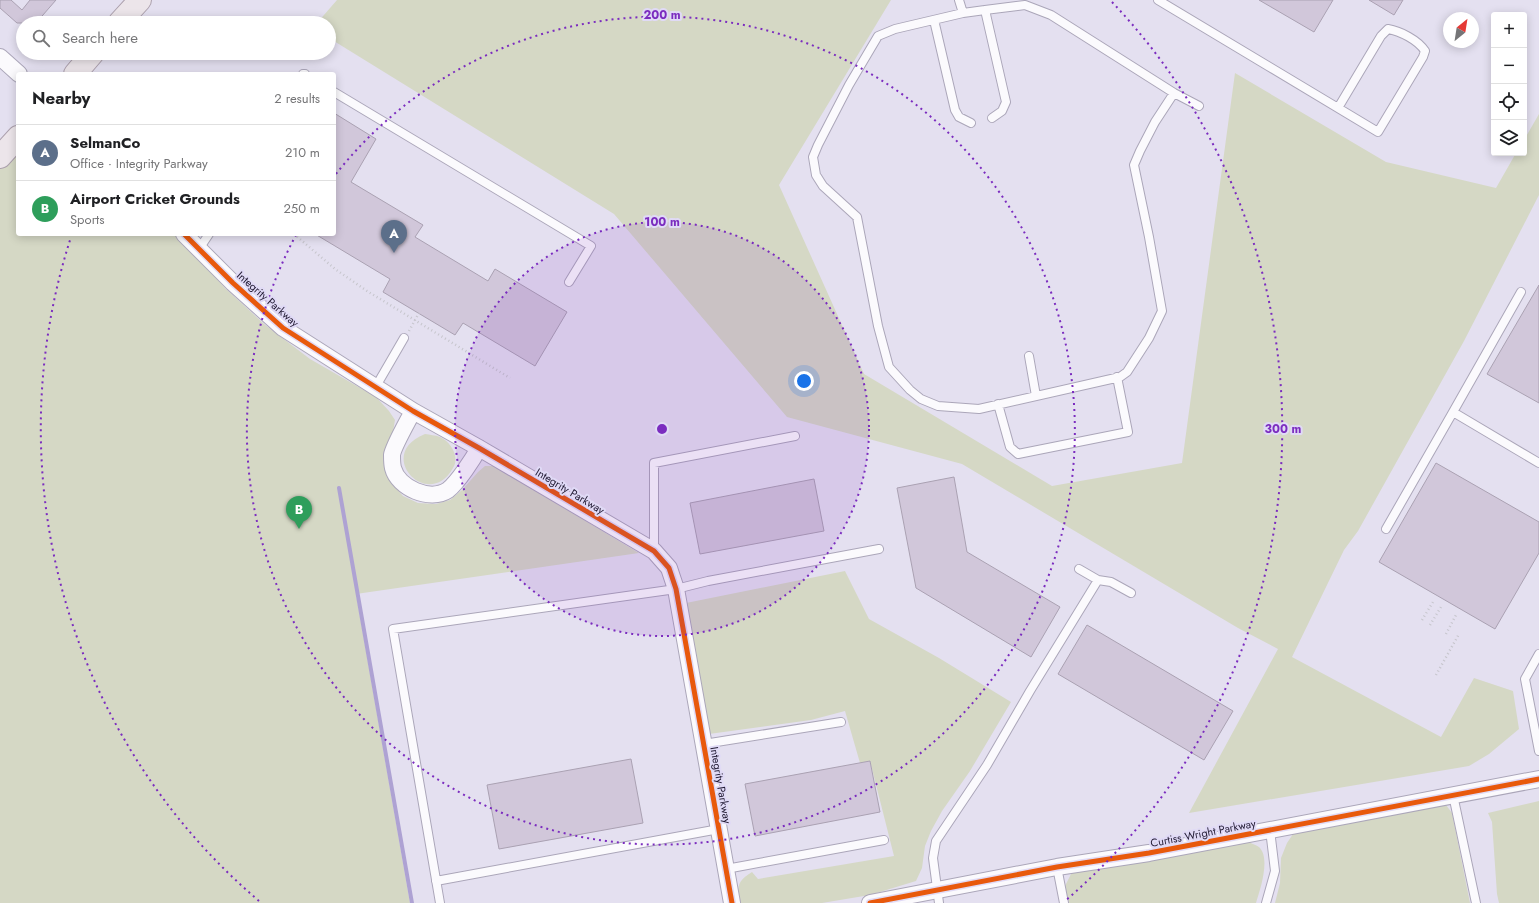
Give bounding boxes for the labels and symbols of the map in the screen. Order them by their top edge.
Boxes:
text: 200 m [643,6,681,24]
north arrow [1443,12,1479,48]
text: 100 m [644,213,680,231]
pin: A [381,220,407,253]
street label: Integrity Parkway [233,267,303,331]
your location [794,371,814,391]
text: 300 m [1265,420,1302,438]
centre of rings [655,422,669,436]
street label: Integrity Parkway [533,464,608,518]
pin: B [286,496,312,529]
street label: Integrity Parkway [706,745,736,825]
street label: Curtiss Wright Parkway [1149,815,1257,851]

